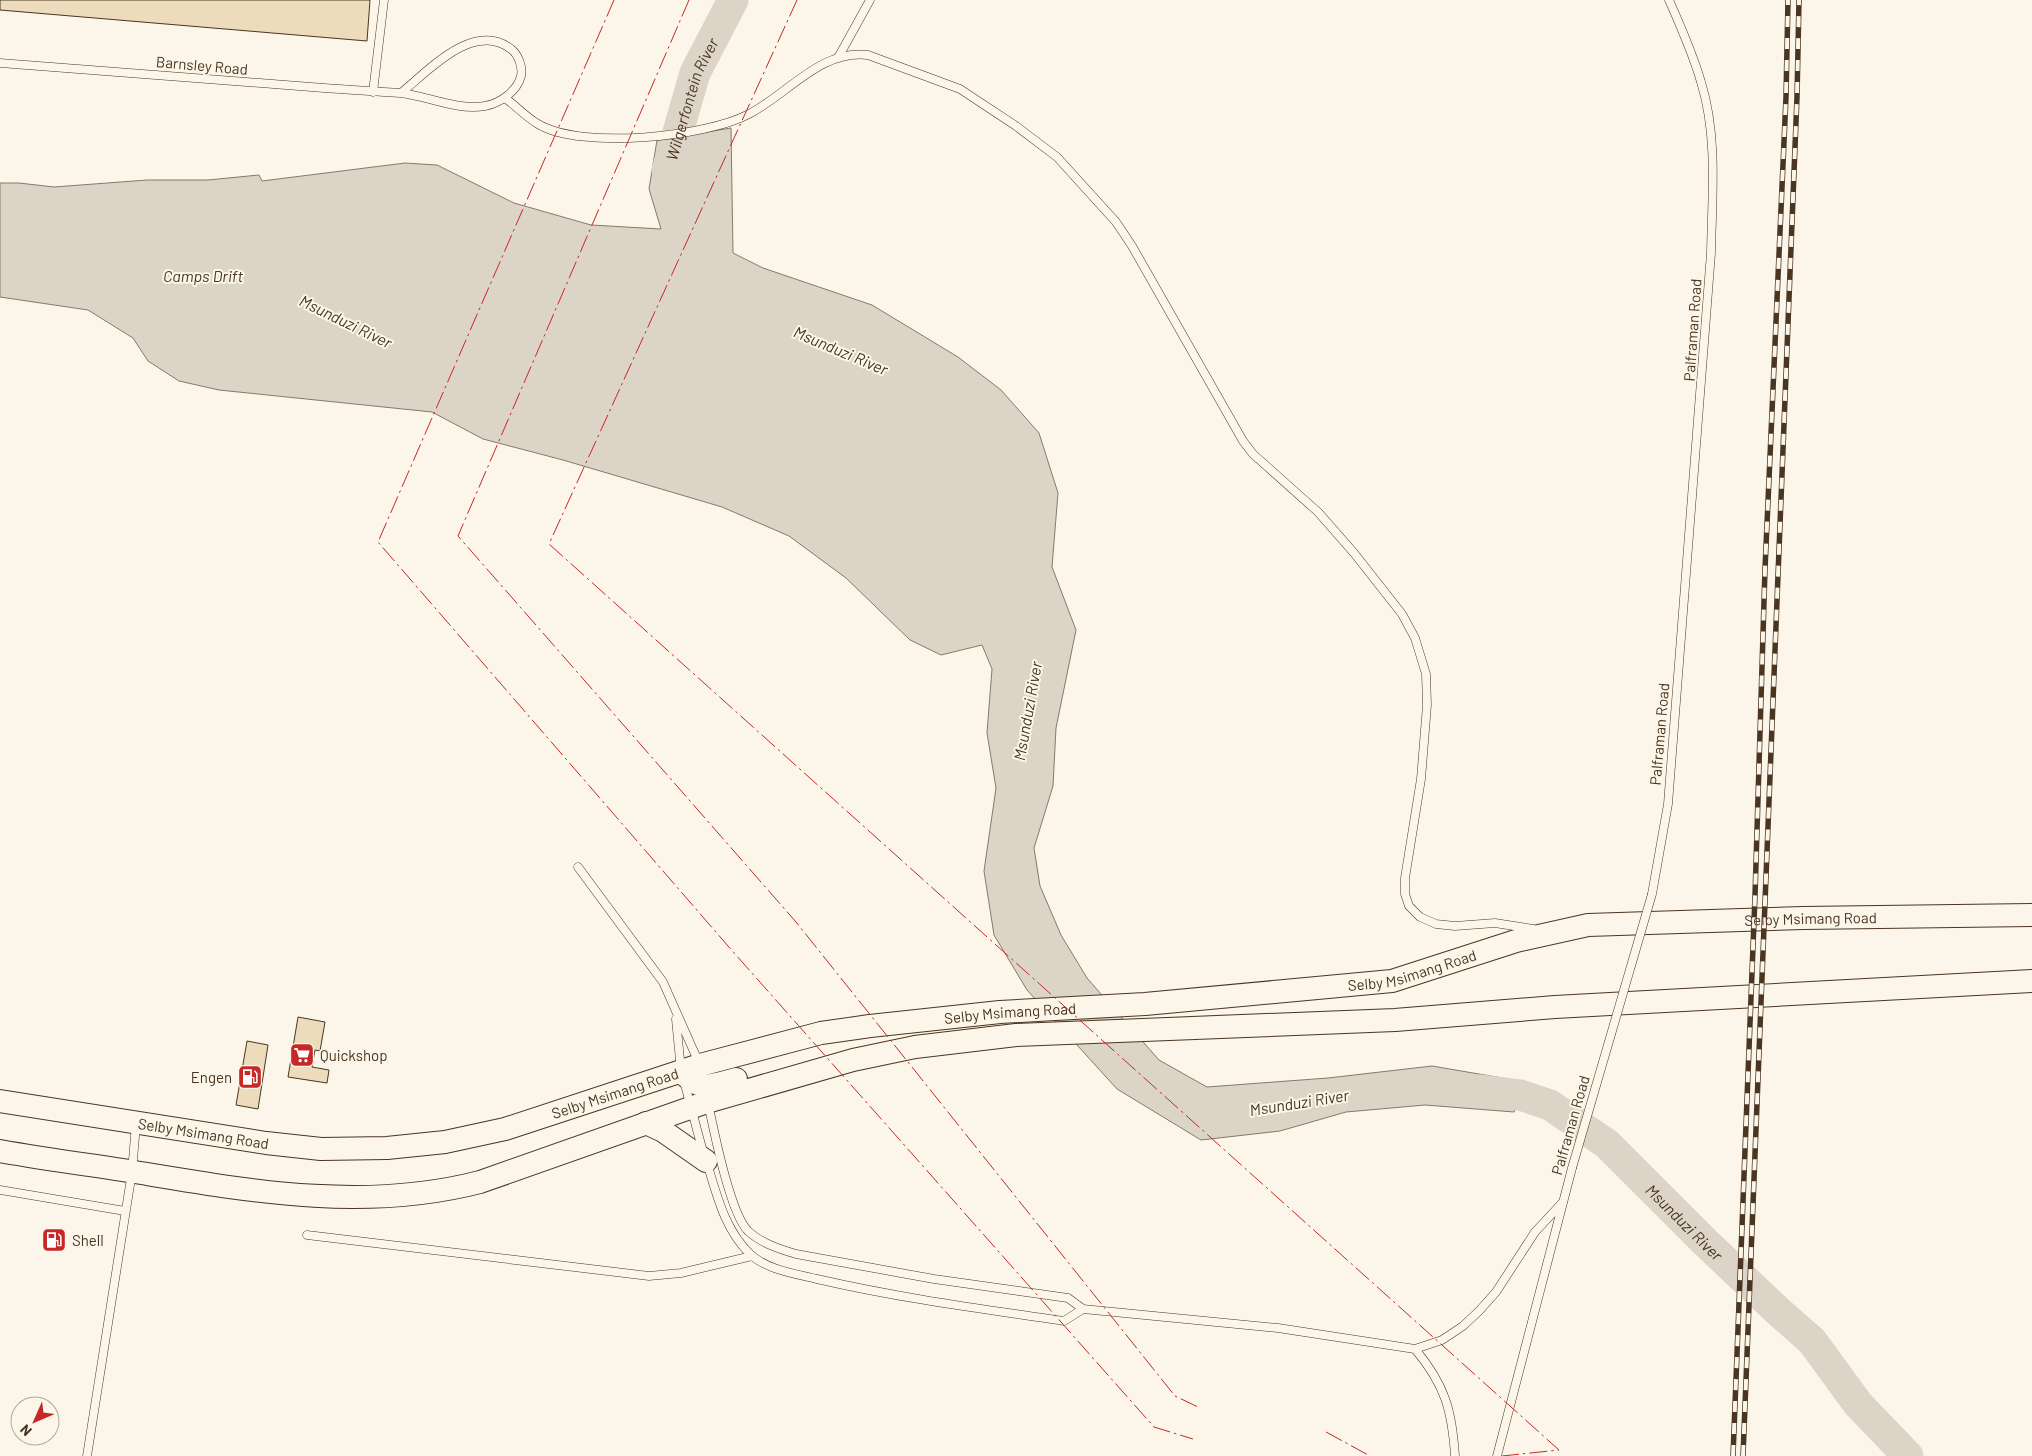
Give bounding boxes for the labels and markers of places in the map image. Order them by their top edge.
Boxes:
supermarket icon: Quickshop [289,1042,315,1068]
place label: Quickshop [320,1046,387,1064]
fuel station icon: Engen [237,1064,263,1090]
place label: Engen [191,1068,232,1086]
fuel station icon: Shell [41,1227,67,1253]
place label: Shell [72,1231,104,1249]

